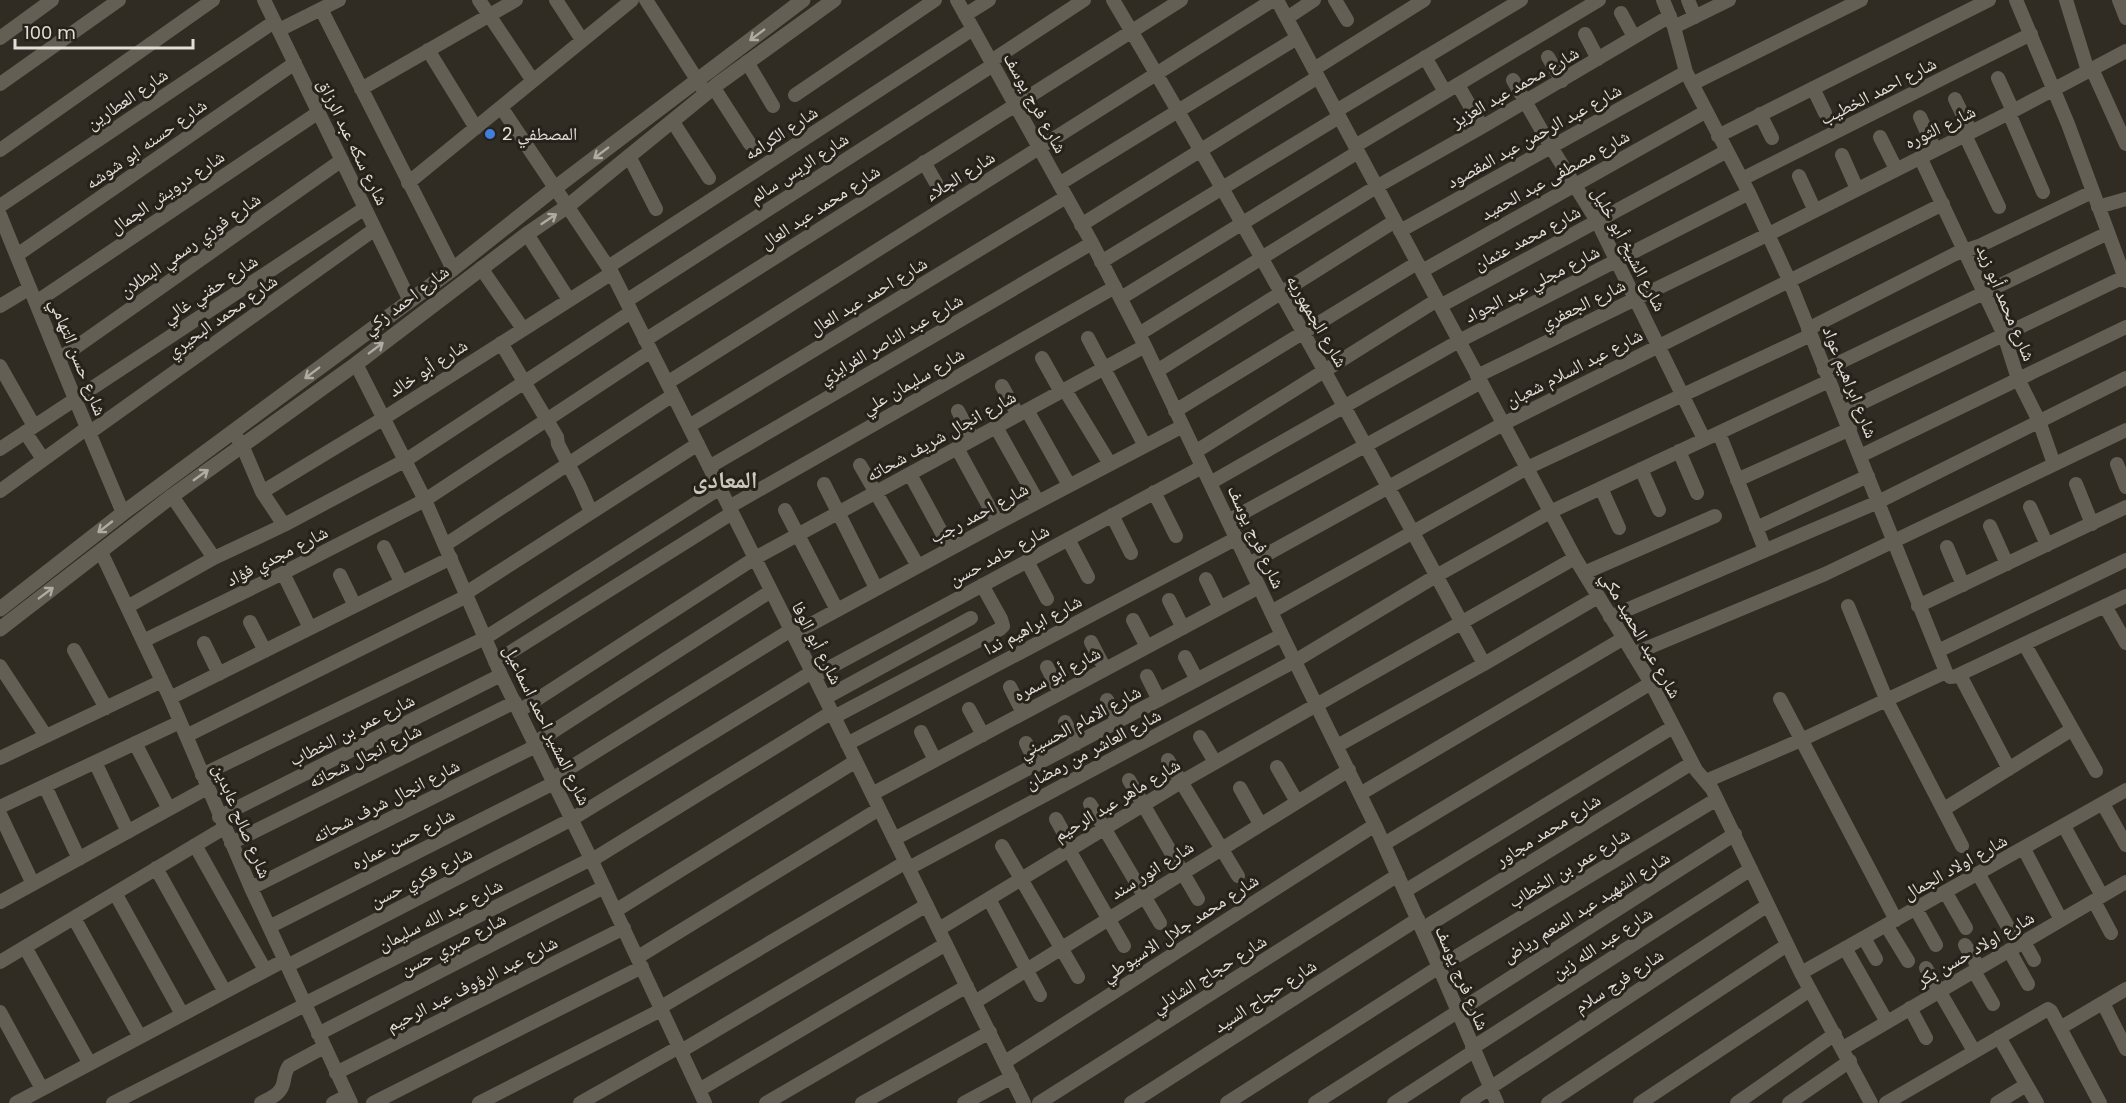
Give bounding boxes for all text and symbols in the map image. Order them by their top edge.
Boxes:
scale bar [15,12,194,50]
text: 100 m [24,20,76,45]
one-way arrow [749,29,765,42]
street label: شارع محمد عبد العزيز [1445,40,1583,134]
street label: شارع فرج يوسف [998,48,1073,157]
street label: شارع احمد الخطيب [1815,50,1941,131]
street label: شارع العطارين [81,62,173,135]
street label: شارع سكه عبد الرزاق [312,74,395,209]
street label: شارع عبد الرحمن عبد المقصود [1442,77,1626,194]
street label: شارع حسنه ابو شوشه [80,92,212,195]
street label: شارع الكرامه [739,99,822,166]
street label: شارع الثوره [1900,99,1980,155]
place label: المصطفي 2 [502,121,577,149]
street label: شارع مصطفى عبد الحميد [1476,123,1634,226]
street label: شارع الريس سالم [744,126,853,209]
marker: المصطفي 2 [483,127,497,141]
street label: شارع درويش الجمال [104,144,229,239]
street label: شارع الجلاء [920,144,999,207]
one-way arrow [593,146,609,159]
street label: شارع محمد عبد العال [755,158,885,255]
street label: شارع الشيخ أبو خليل [1586,182,1673,315]
street label: شارع فوزي رسمي البطلان [114,186,267,305]
street label: شارع محمد عثمان [1469,199,1585,276]
one-way arrow [540,213,557,225]
street label: شارع مجلي عبد الجواد [1460,239,1605,331]
street label: شارع محمد أبو زيد [1971,241,2042,365]
street label: شارع حفني غالي [157,248,264,331]
street label: شارع احمد عبد العال [804,250,932,341]
street label: شارع احمد زكي [357,259,456,342]
street label: شارع محمد البحيري [161,268,284,365]
street label: شارع الجمهوريه [1281,270,1354,372]
street label: شارع الجعفري [1536,272,1631,337]
street label: شارع عبد الناصر الفرايزي [814,287,968,392]
street label: شارع حسن التهامي [41,294,113,420]
street label: شارع عبد السلام شعبان [1501,322,1647,413]
street label: شارع ابراهيم عواد [1817,322,1884,442]
street label: شارع أبو خالد [383,333,472,403]
street label: شارع سليمان علي [857,341,970,422]
one-way arrow [368,342,384,355]
one-way arrow [305,367,321,379]
street label: شارع انجال شريف شحاته [861,384,1020,487]
district label: المعادى [692,463,758,496]
one-way arrow [193,469,209,481]
street label: شارع احمد رجب [925,476,1033,549]
street label: شارع فرج يوسف [1222,481,1291,592]
street label: شارع حامد حسن [944,518,1053,592]
street label: شارع مجدي فؤاد [221,519,333,594]
one-way arrow [98,520,114,533]
street label: شارع عبد الحميد مكي [1593,567,1688,704]
one-way arrow [38,587,54,600]
street label: شارع ابراهيم ندا [979,588,1086,661]
street label: شارع أبو الوفا [786,597,849,689]
street label: شارع المشير احمد اسماعيل [498,640,597,809]
street label: شارع أبو سمره [1009,640,1105,707]
street label: شارع الامام الحسيني [1014,679,1147,767]
street label: شارع عمر بن الخطاب [285,687,419,772]
street label: شارع العاشر من رمضان [1020,702,1165,795]
street label: شارع انجال شحاته [304,717,426,794]
street label: شارع ماهر عبد الرحيم [1049,752,1185,847]
street label: شارع انجال شرف شحاته [308,753,464,849]
street label: شارع صالح عابدين [207,760,278,882]
street label: شارع محمد مجاور [1489,787,1605,873]
street label: شارع حسن عماره [347,802,459,875]
street label: شارع عمر بن الخطاب [1503,821,1634,914]
street label: شارع اولاد الجمال [1898,827,2012,906]
street label: شارع انور سند [1105,834,1198,905]
street label: شارع فكري حسن [365,840,477,915]
street label: شارع الشهيد عبد المنعم رياض [1497,845,1674,968]
street label: شارع محمد جلال الاسيوطي [1096,867,1264,990]
street label: شارع عبد الله سليمان [373,872,507,957]
street label: شارع عبد الله زين [1546,901,1657,985]
street label: شارع اولاد حسن بكر [1910,905,2038,993]
street label: شارع صبري حسن [396,906,511,983]
street label: شارع فرج يوسف [1429,922,1496,1034]
street label: شارع حجاج الشاذلي [1146,928,1272,1021]
street label: شارع عبد الرؤوف عبد الرحيم [382,929,562,1038]
street label: شارع فرج سلام [1569,942,1668,1019]
street label: شارع حجاج السيد [1208,953,1321,1038]

